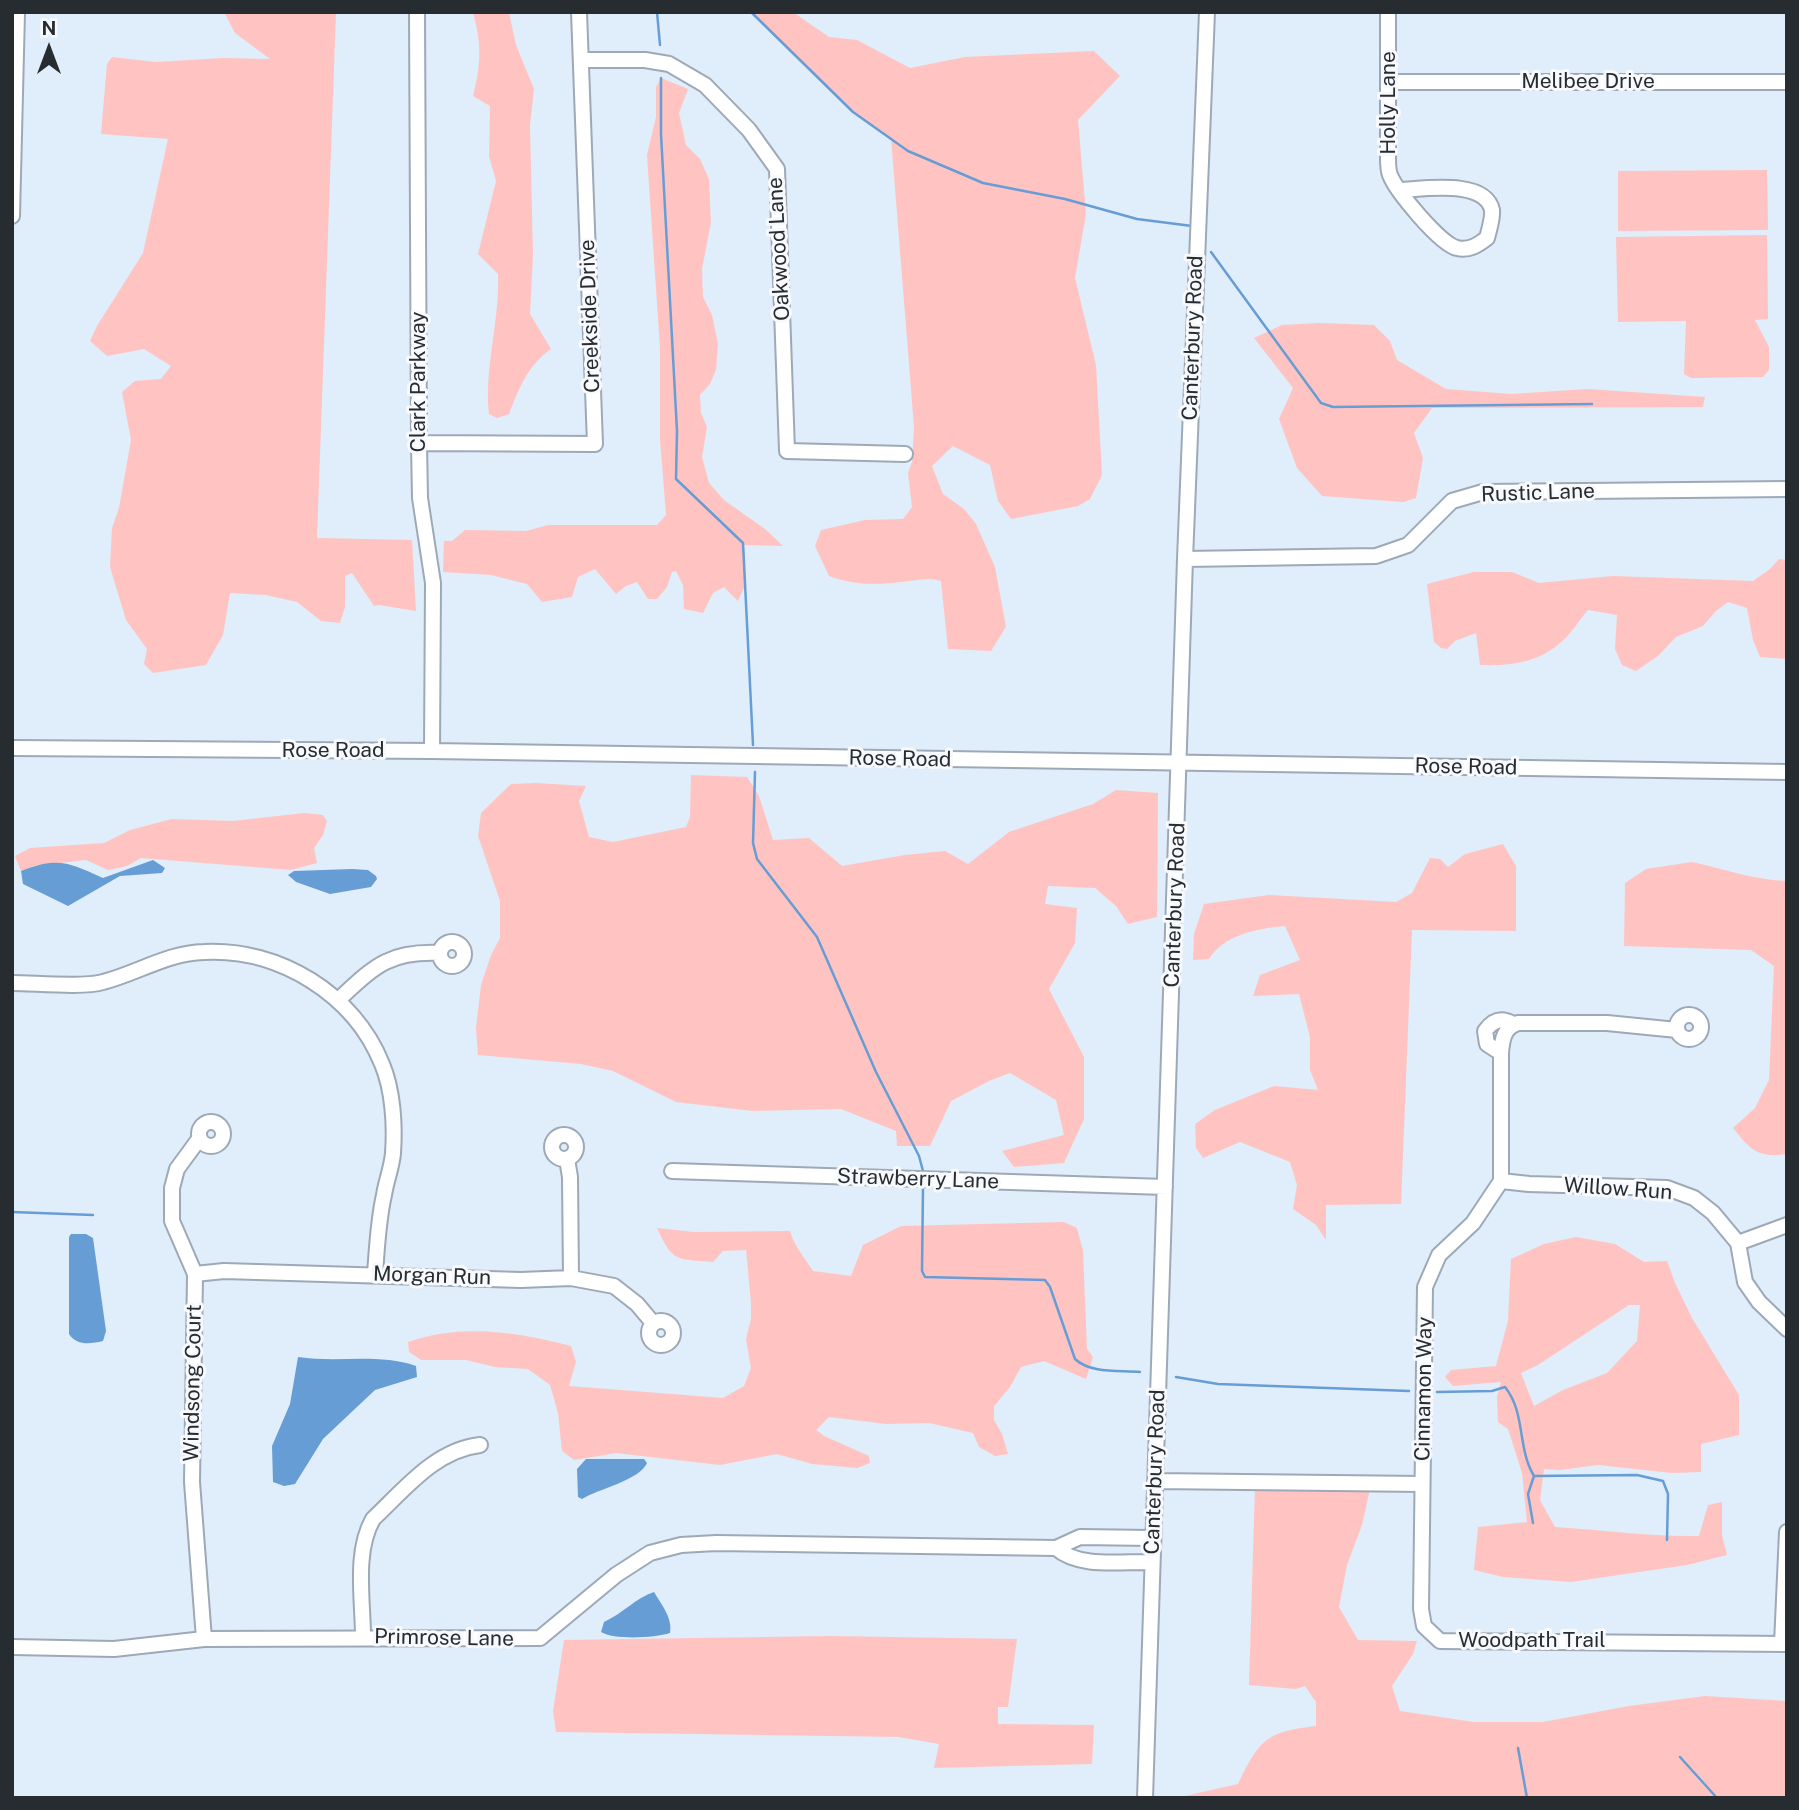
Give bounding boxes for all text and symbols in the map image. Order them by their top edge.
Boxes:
north arrow [14,14,84,84]
text: N [42,17,56,39]
street label: Holly Lane [1376,51,1402,155]
street label: Melibee Drive [1521,69,1655,95]
street label: Oakwood Lane [763,177,795,321]
street label: Creekside Drive [575,239,605,393]
street label: Canterbury Road [1178,255,1208,421]
street label: Clark Parkway [406,311,432,453]
street label: Rustic Lane [1481,478,1595,508]
street label: Rose Road [281,738,385,764]
street label: Rose Road [848,746,952,772]
street label: Rose Road [1414,754,1518,780]
street label: Canterbury Road [1160,822,1190,988]
street label: Strawberry Lane [837,1164,999,1194]
street label: Willow Run [1563,1173,1673,1205]
street label: Morgan Run [372,1261,492,1291]
street label: Windsong Court [179,1304,207,1462]
street label: Cinnamon Way [1410,1317,1438,1461]
street label: Canterbury Road [1140,1389,1170,1555]
street label: Primrose Lane [374,1624,514,1652]
street label: Woodpath Trail [1458,1628,1606,1654]

